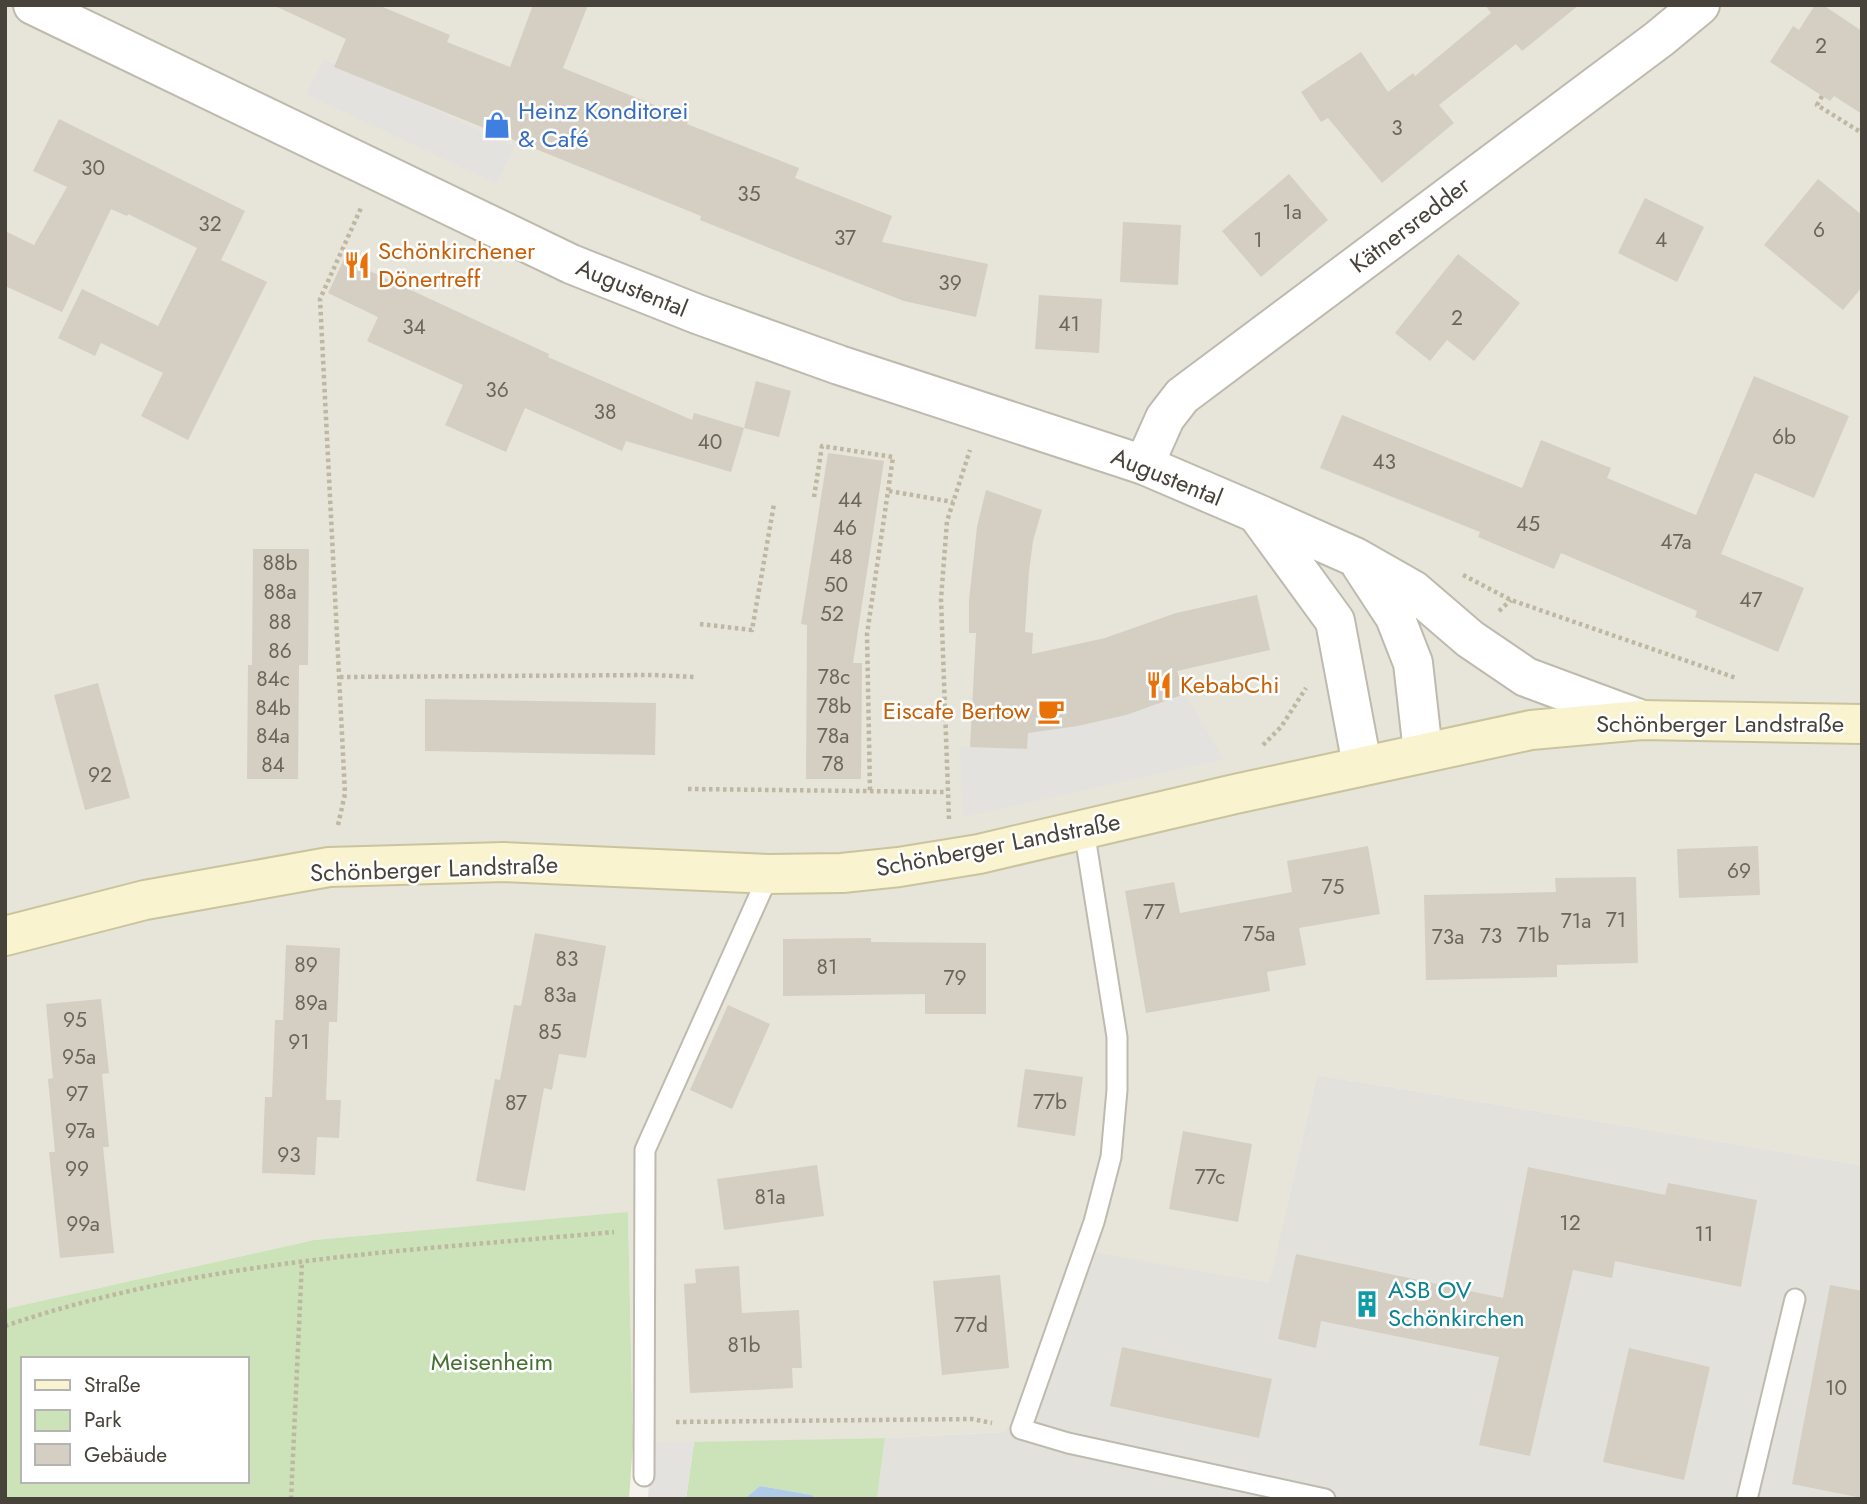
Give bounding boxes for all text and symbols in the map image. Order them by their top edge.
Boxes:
house number: 2 [1815,31,1827,61]
place label: Heinz Konditorei & Café [518,93,688,156]
shop icon: Heinz Konditorei & Café [482,110,512,140]
house number: 3 [1391,113,1403,143]
house number: 30 [81,153,105,183]
street label: Kätnersredder [1342,167,1478,281]
house number: 35 [737,179,761,209]
house number: 1a [1282,197,1302,227]
house number: 32 [198,209,222,239]
house number: 6 [1813,215,1825,245]
house number: 37 [834,223,856,253]
house number: 1 [1253,225,1263,255]
house number: 4 [1655,225,1667,255]
place label: Schönkirchener Dönertreff [378,233,536,296]
street label: Augustental [571,249,693,326]
restaurant icon: Schönkirchener Dönertreff [342,250,372,280]
house number: 39 [938,268,962,298]
house number: 2 [1451,303,1463,333]
house number: 41 [1058,309,1080,339]
house number: 34 [402,312,426,342]
house number: 36 [485,375,509,405]
house number: 38 [594,397,616,427]
house number: 6b [1772,422,1796,452]
house number: 40 [698,427,722,457]
street label: Augustental [1106,438,1228,515]
house number: 43 [1372,447,1396,477]
house number: 44 [838,485,862,515]
house number: 45 [1516,509,1540,539]
house number: 46 [833,513,857,543]
house number: 47a [1660,527,1692,557]
house number: 48 [829,542,853,572]
house number: 88b [263,548,297,578]
house number: 50 [824,570,848,600]
house number: 88a [263,577,297,607]
house number: 47 [1739,585,1763,615]
house number: 52 [820,599,844,629]
house number: 88 [269,607,291,637]
house number: 86 [268,636,292,666]
house number: 78c [818,662,850,692]
house number: 84c [256,664,290,694]
place label: KebabChi [1180,667,1279,702]
restaurant icon: KebabChi [1144,670,1174,700]
house number: 78b [817,691,851,721]
house number: 84b [255,693,291,723]
place label: Eiscafe Bertow [883,693,1031,728]
cafe icon: Eiscafe Bertow [1036,696,1066,726]
street label: Schönberger Landstraße [1596,706,1844,741]
house number: 84a [256,721,290,751]
house number: 78a [817,721,849,751]
house number: 78 [822,749,844,779]
house number: 84 [261,750,285,780]
house number: 92 [88,760,112,790]
street label: Schönberger Landstraße [873,804,1123,885]
street label: Schönberger Landstraße [309,847,559,890]
house number: 69 [1727,856,1751,886]
house number: 75 [1322,872,1344,902]
house number: 77 [1143,897,1165,927]
house number: 71 [1606,905,1626,935]
house number: 71a [1561,906,1591,936]
house number: 75a [1243,919,1275,949]
house number: 71b [1517,920,1549,950]
house number: 73 [1480,921,1502,951]
house number: 73a [1432,922,1464,952]
house number: 83 [556,944,578,974]
house number: 89 [294,950,318,980]
house number: 81 [817,952,837,982]
house number: 79 [943,963,967,993]
house number: 83a [543,980,577,1010]
house number: 89a [294,988,328,1018]
house number: 95 [63,1005,87,1035]
house number: 85 [538,1017,562,1047]
house number: 91 [288,1027,310,1057]
house number: 95a [62,1042,96,1072]
house number: 97 [66,1079,88,1109]
house number: 77b [1033,1087,1067,1117]
house number: 87 [505,1088,527,1118]
house number: 97a [65,1116,95,1146]
house number: 93 [277,1140,301,1170]
house number: 99 [65,1154,89,1184]
house number: 77c [1195,1162,1225,1192]
house number: 81a [754,1182,786,1212]
house number: 12 [1559,1208,1581,1238]
house number: 99a [66,1209,100,1239]
house number: 11 [1695,1219,1713,1249]
place label: ASB OV Schönkirchen [1388,1272,1525,1335]
building icon: ASB OV Schönkirchen [1352,1289,1382,1319]
house number: 77d [954,1310,988,1340]
house number: 81b [728,1330,760,1360]
park label: Meisenheim [431,1344,553,1379]
legend [21,1357,248,1483]
text: Straße [84,1370,141,1400]
house number: 10 [1825,1373,1847,1403]
text: Park [84,1405,122,1435]
text: Gebäude [84,1440,167,1470]

